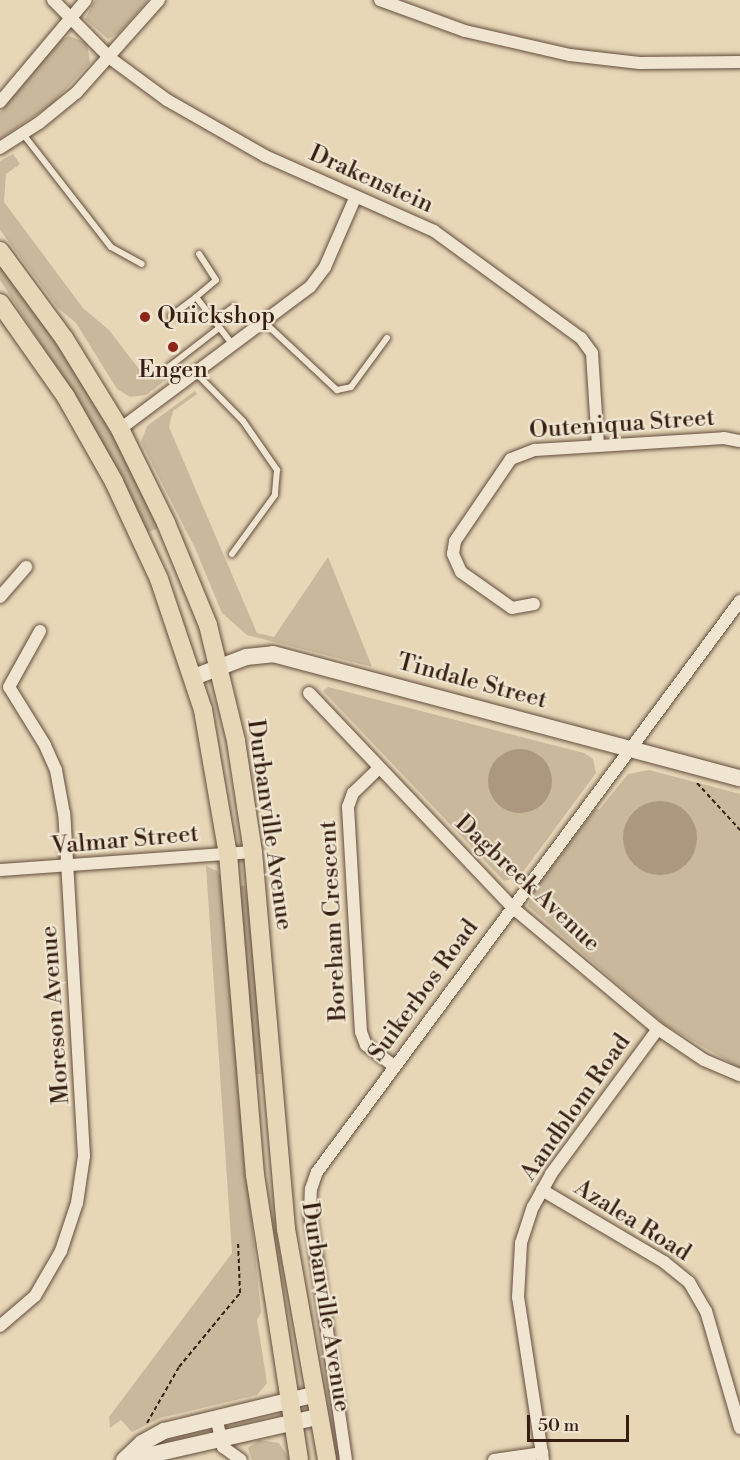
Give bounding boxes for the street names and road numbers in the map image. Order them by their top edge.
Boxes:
street label: Drakenstein [304,140,438,220]
street label: Outeniqua Street [528,404,716,446]
street label: Tindale Street [394,648,550,716]
street label: Durbanville Avenue [240,718,298,932]
street label: Dagbreek Avenue [448,809,606,959]
street label: Valmar Street [50,820,200,862]
street label: Boreham Crescent [314,820,354,1022]
street label: Suikerbos Road [363,914,485,1068]
street label: Moreson Avenue [35,925,77,1105]
street label: Aandblom Road [515,1029,637,1187]
street label: Azalea Road [568,1174,696,1268]
street label: Durbanville Avenue [294,1200,356,1414]

